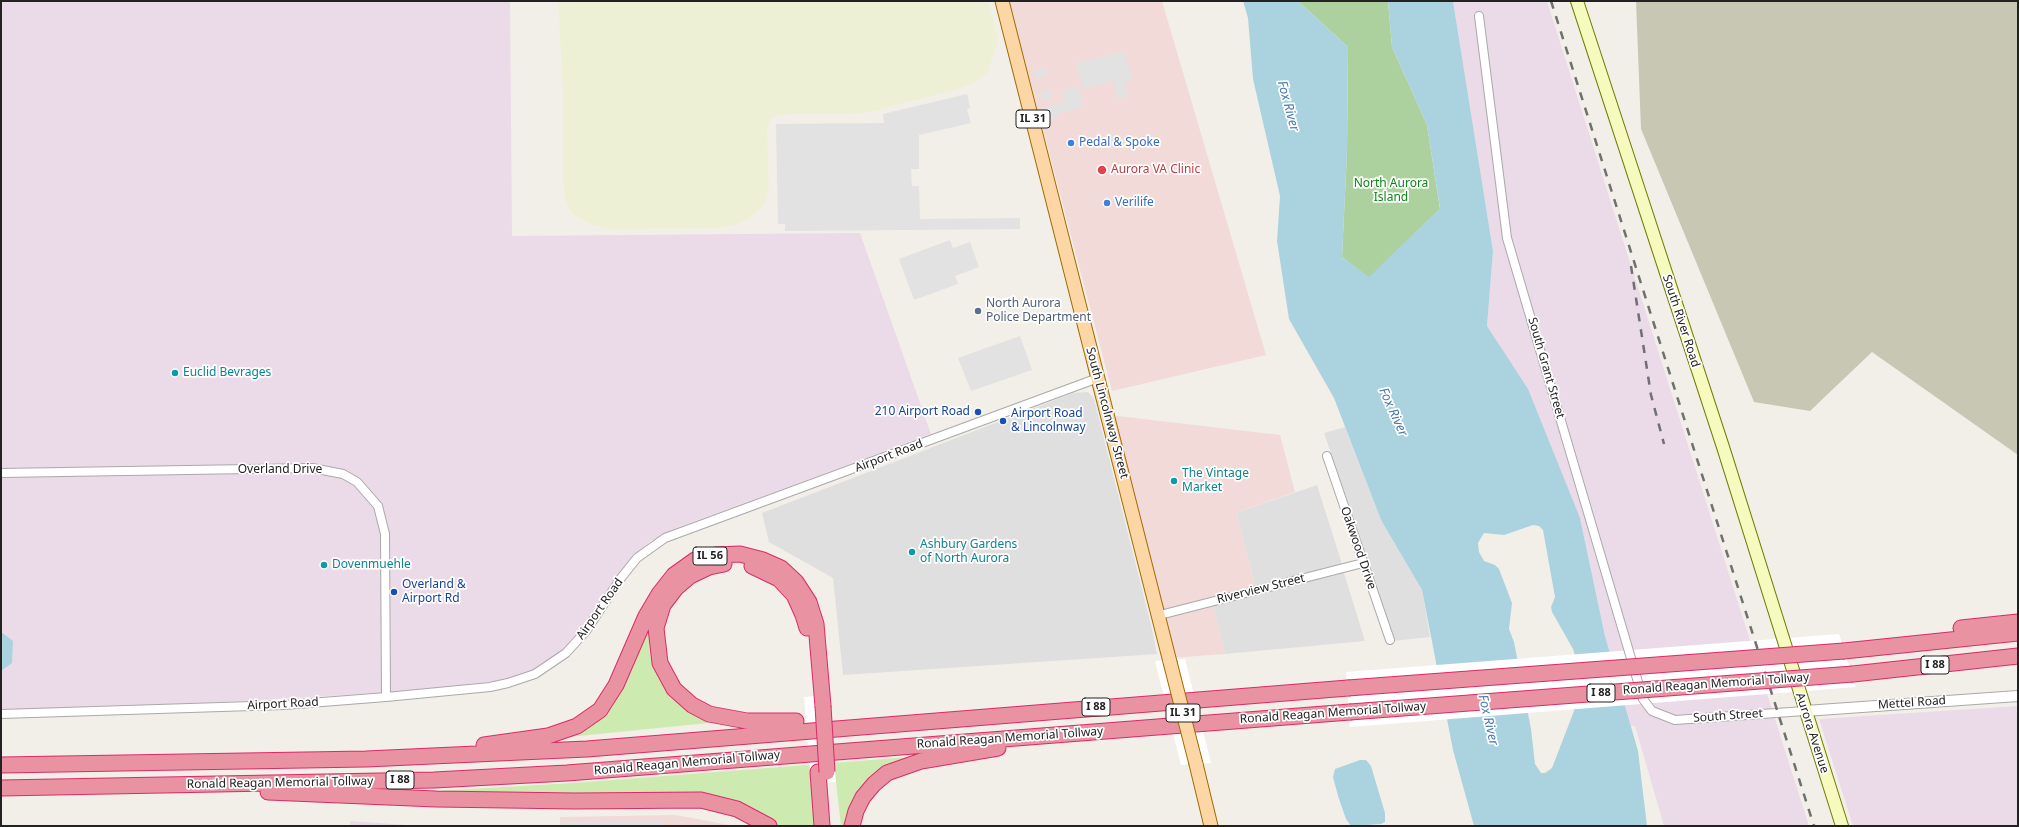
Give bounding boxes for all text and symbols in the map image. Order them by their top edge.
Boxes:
water label: Fox River [1274,79,1302,133]
road number: IL 31 [1016,110,1050,128]
place label: Pedal & Spoke [1079,136,1160,150]
marker: Pedal & Spoke [1066,138,1076,148]
place label: Aurora VA Clinic [1111,163,1200,177]
marker: Aurora VA Clinic [1096,164,1108,176]
park label: North Aurora Island [1354,177,1428,205]
place label: Verilife [1115,196,1154,210]
marker: Verilife [1102,198,1112,208]
street label: South River Road [1659,273,1703,369]
place label: North Aurora Police Department [986,297,1091,325]
marker: North Aurora Police Department [973,306,983,316]
street label: South Grant Street [1525,316,1567,420]
street label: South Lincolnway Street [1083,346,1131,480]
place label: Euclid Bevrages [183,366,271,380]
marker: Euclid Bevrages [170,368,180,378]
water label: Fox River [1375,385,1411,439]
place label: 210 Airport Road [875,405,970,419]
marker: 210 Airport Road [973,407,983,417]
place label: Airport Road & Lincolnway [1011,407,1086,435]
marker: Airport Road & Lincolnway [998,416,1008,426]
street label: Airport Road [853,436,925,476]
street label: Overland Drive [238,463,322,477]
place label: The Vintage Market [1182,467,1249,495]
marker: The Vintage Market [1169,476,1179,486]
street label: Oakwood Drive [1337,505,1379,591]
place label: Ashbury Gardens of North Aurora [920,538,1017,566]
road number: IL 56 [693,547,727,565]
marker: Ashbury Gardens of North Aurora [907,547,917,557]
place label: Dovenmuehle [332,558,411,572]
marker: Dovenmuehle [319,560,329,570]
street label: Riverview Street [1216,571,1306,607]
street label: Airport Road [574,576,626,642]
place label: Overland & Airport Rd [402,578,466,606]
marker: Overland & Airport Rd [389,587,399,597]
road number: I 88 [1921,656,1949,674]
street label: Ronald Reagan Memorial Tollway [1622,670,1810,698]
road number: I 88 [1587,684,1615,702]
street label: Aurora Avenue [1792,691,1832,775]
water label: Fox River [1475,693,1501,747]
street label: Mettel Road [1878,693,1946,713]
street label: Airport Road [247,695,319,713]
road number: I 88 [1082,698,1110,716]
street label: Ronald Reagan Memorial Tollway [1239,699,1427,727]
road number: IL 31 [1166,704,1200,722]
street label: South Street [1693,706,1763,726]
street label: Ronald Reagan Memorial Tollway [916,724,1104,752]
street label: Ronald Reagan Memorial Tollway [593,748,781,778]
road number: I 88 [386,771,414,789]
street label: Ronald Reagan Memorial Tollway [186,774,374,792]

